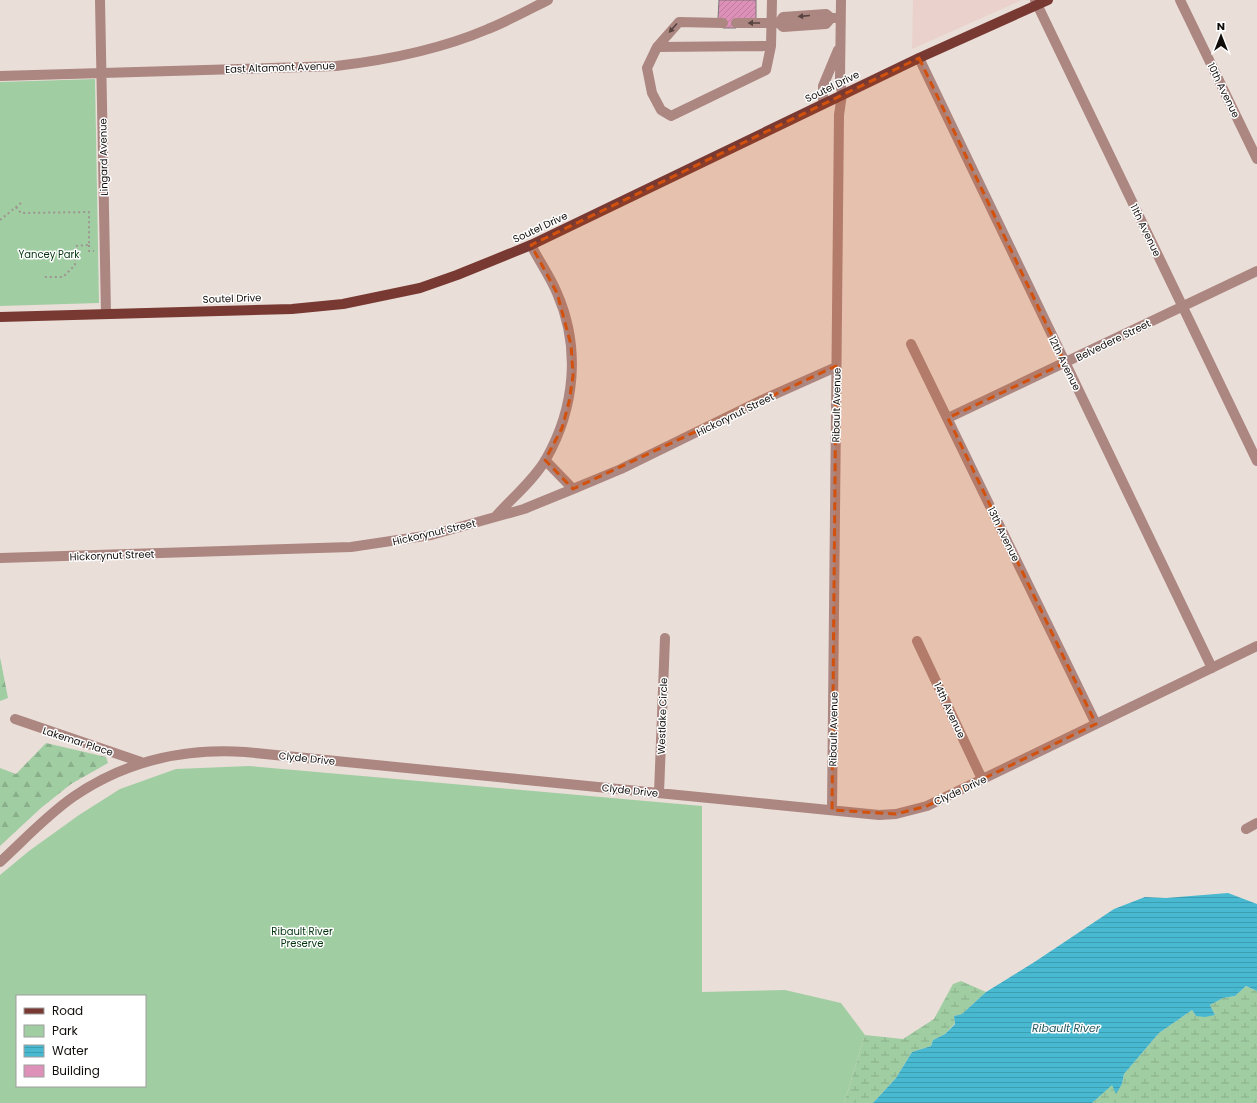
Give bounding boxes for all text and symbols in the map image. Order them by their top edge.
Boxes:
one-way arrow [798,12,810,19]
north arrow [1201,16,1241,56]
text: N [1217,18,1225,34]
one-way arrow [747,20,760,26]
one-way arrow [669,23,678,34]
street label: East Altamont Avenue [225,58,335,77]
street label: 10th Avenue [1204,60,1243,120]
street label: Soutel Drive [803,67,862,106]
street label: Lingard Avenue [95,118,112,196]
street label: 11th Avenue [1126,201,1165,259]
street label: Soutel Drive [510,208,570,247]
park label: Yancey Park [19,247,80,262]
street label: Soutel Drive [202,290,262,307]
street label: Belvedere Street [1073,316,1153,365]
street label: 12th Avenue [1045,333,1084,393]
street label: Ribault Avenue [828,367,845,443]
street label: Hickorynut Street [694,389,777,440]
street label: 13th Avenue [984,504,1023,564]
street label: Hickorynut Street [391,516,477,549]
street label: Hickorynut Street [69,547,155,564]
street label: Westlake Circle [654,677,671,755]
street label: 14th Avenue [930,680,969,740]
street label: Ribault Avenue [825,691,842,767]
street label: Lakemar Place [41,723,115,760]
street label: Clyde Drive [278,748,336,769]
street label: Clyde Drive [931,772,989,809]
street label: Clyde Drive [601,780,659,801]
park label: Ribault River Preserve [271,924,333,951]
legend [16,995,146,1087]
text: Road [52,1002,83,1019]
water label: Ribault River [1032,1020,1101,1036]
text: Park [52,1022,79,1039]
text: Water [52,1042,89,1059]
text: Building [52,1062,100,1079]

